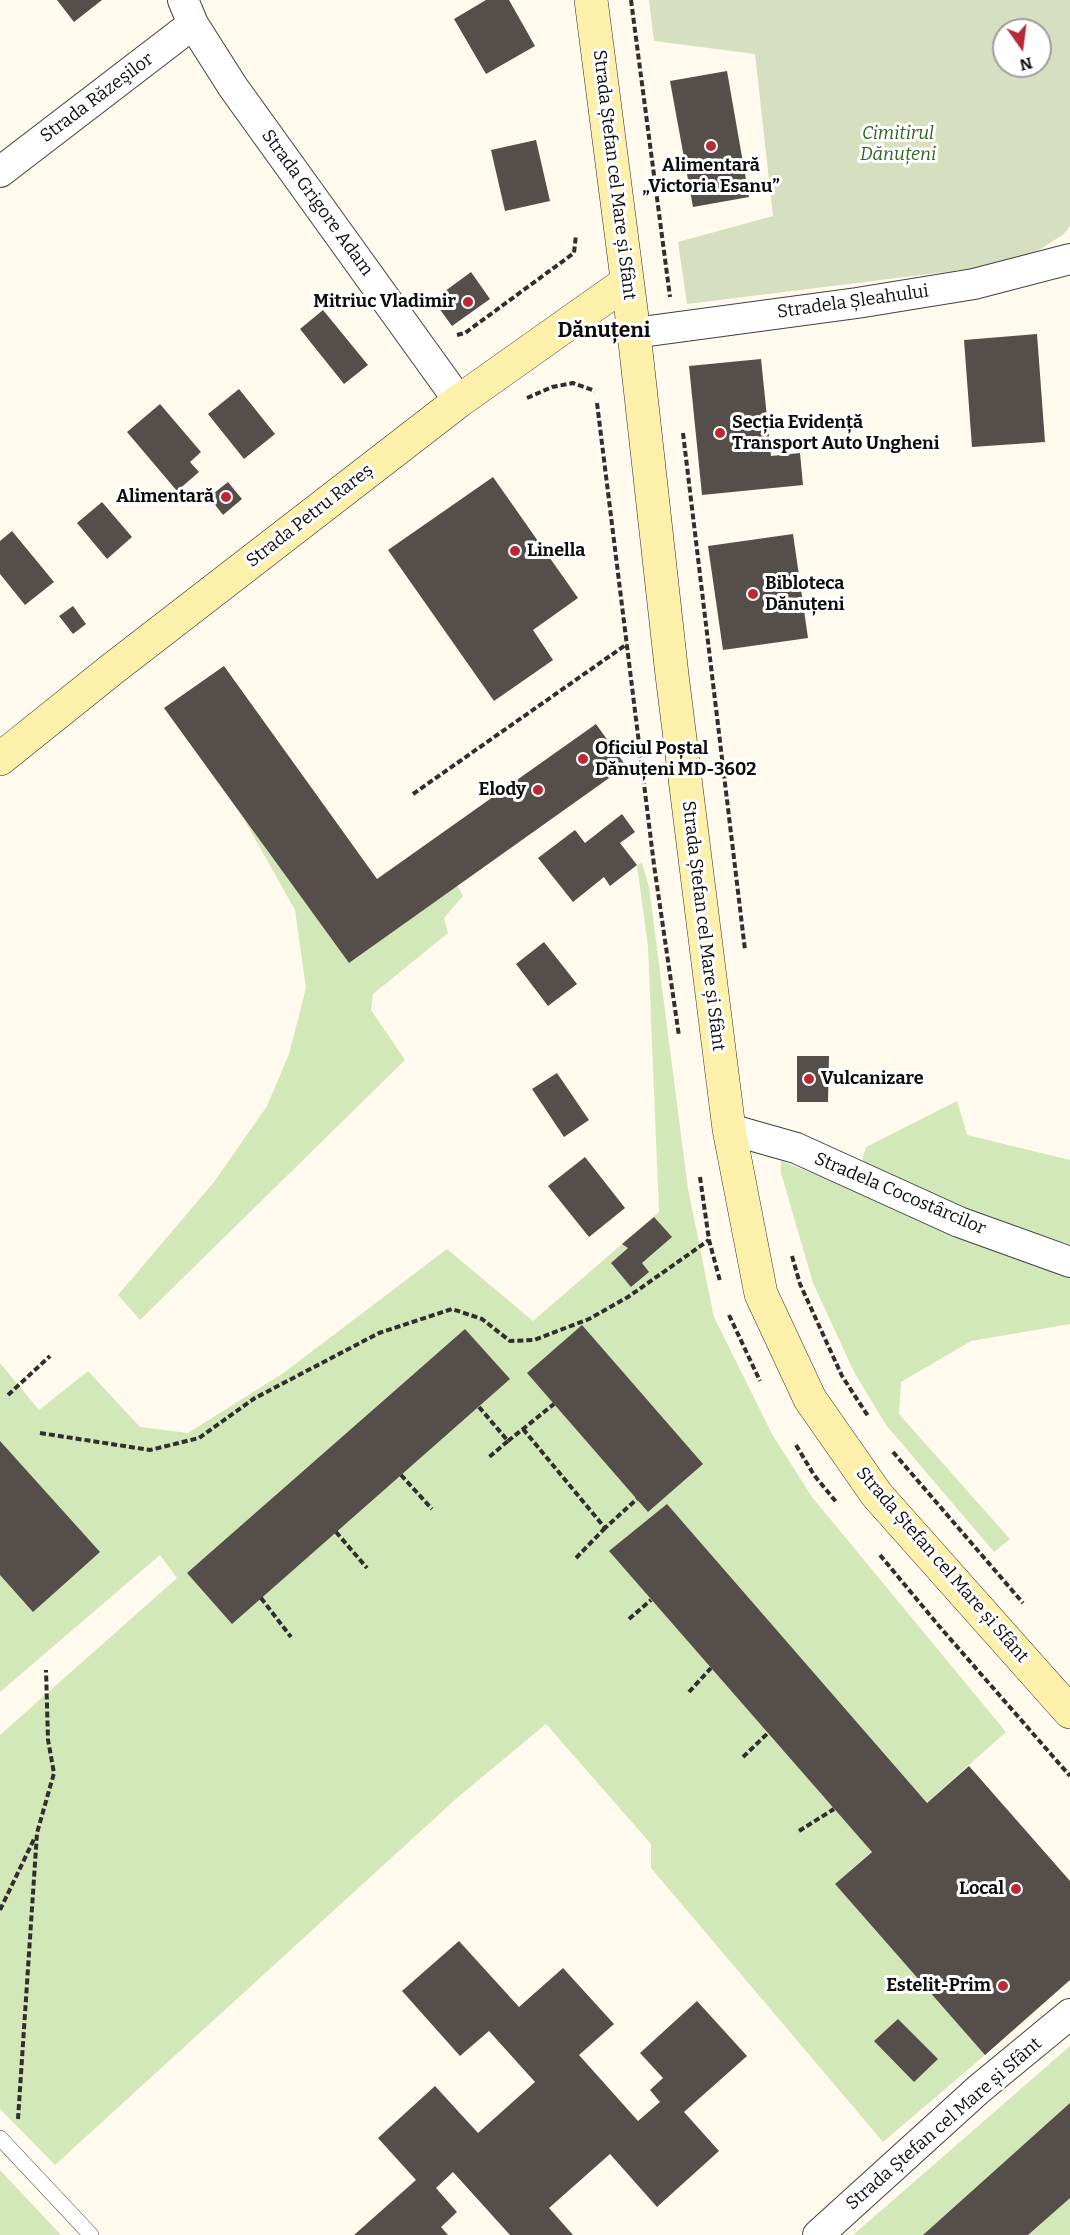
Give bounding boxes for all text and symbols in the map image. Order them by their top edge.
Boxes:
north arrow [992,18,1052,78]
street label: Strada Răzeşilor [36,49,158,147]
street label: Strada Ștefan cel Mare și Sfânt [588,49,640,301]
text: N [1018,53,1034,75]
park label: Cimitirul Dănuțeni [860,123,936,166]
street label: Strada Grigore Adam [257,126,377,280]
marker: Alimentară „Victoria Esanu” [704,139,718,153]
place label: Alimentară „Victoria Esanu” [642,155,780,198]
street label: Stradela Șleahului [776,281,930,323]
place label: Mitriuc Vladimir [313,291,456,313]
marker: Mitriuc Vladimir [461,295,475,309]
district label: Dănuțeni [558,318,650,344]
place label: Secția Evidență Transport Auto Ungheni [732,412,939,454]
marker: Secția Evidență Transport Auto Ungheni [713,426,727,440]
street label: Strada Petru Rareș [242,460,378,572]
place label: Alimentară [116,486,214,508]
marker: Alimentară [219,490,233,504]
place label: Linella [527,540,585,562]
marker: Linella [508,544,522,558]
place label: Bibloteca Dănuțeni [765,573,845,616]
marker: Bibloteca Dănuțeni [746,587,760,601]
place label: Oficiul Poștal Dănuțeni MD-3602 [595,738,757,780]
marker: Oficiul Poștal Dănuțeni MD-3602 [576,752,590,766]
place label: Elody [478,779,526,801]
marker: Elody [531,783,545,797]
street label: Strada Ștefan cel Mare și Sfânt [677,800,729,1052]
place label: Vulcanizare [821,1068,924,1090]
marker: Vulcanizare [802,1072,816,1086]
street label: Stradela Cocostârcilor [811,1148,989,1240]
street label: Strada Ștefan cel Mare și Sfânt [851,1463,1033,1667]
place label: Local [959,1878,1004,1900]
marker: Local [1009,1882,1023,1896]
place label: Estelit-Prim [886,1975,991,1997]
marker: Estelit-Prim [996,1979,1010,1993]
street label: Strada Ștefan cel Mare și Sfânt [842,2033,1046,2215]

